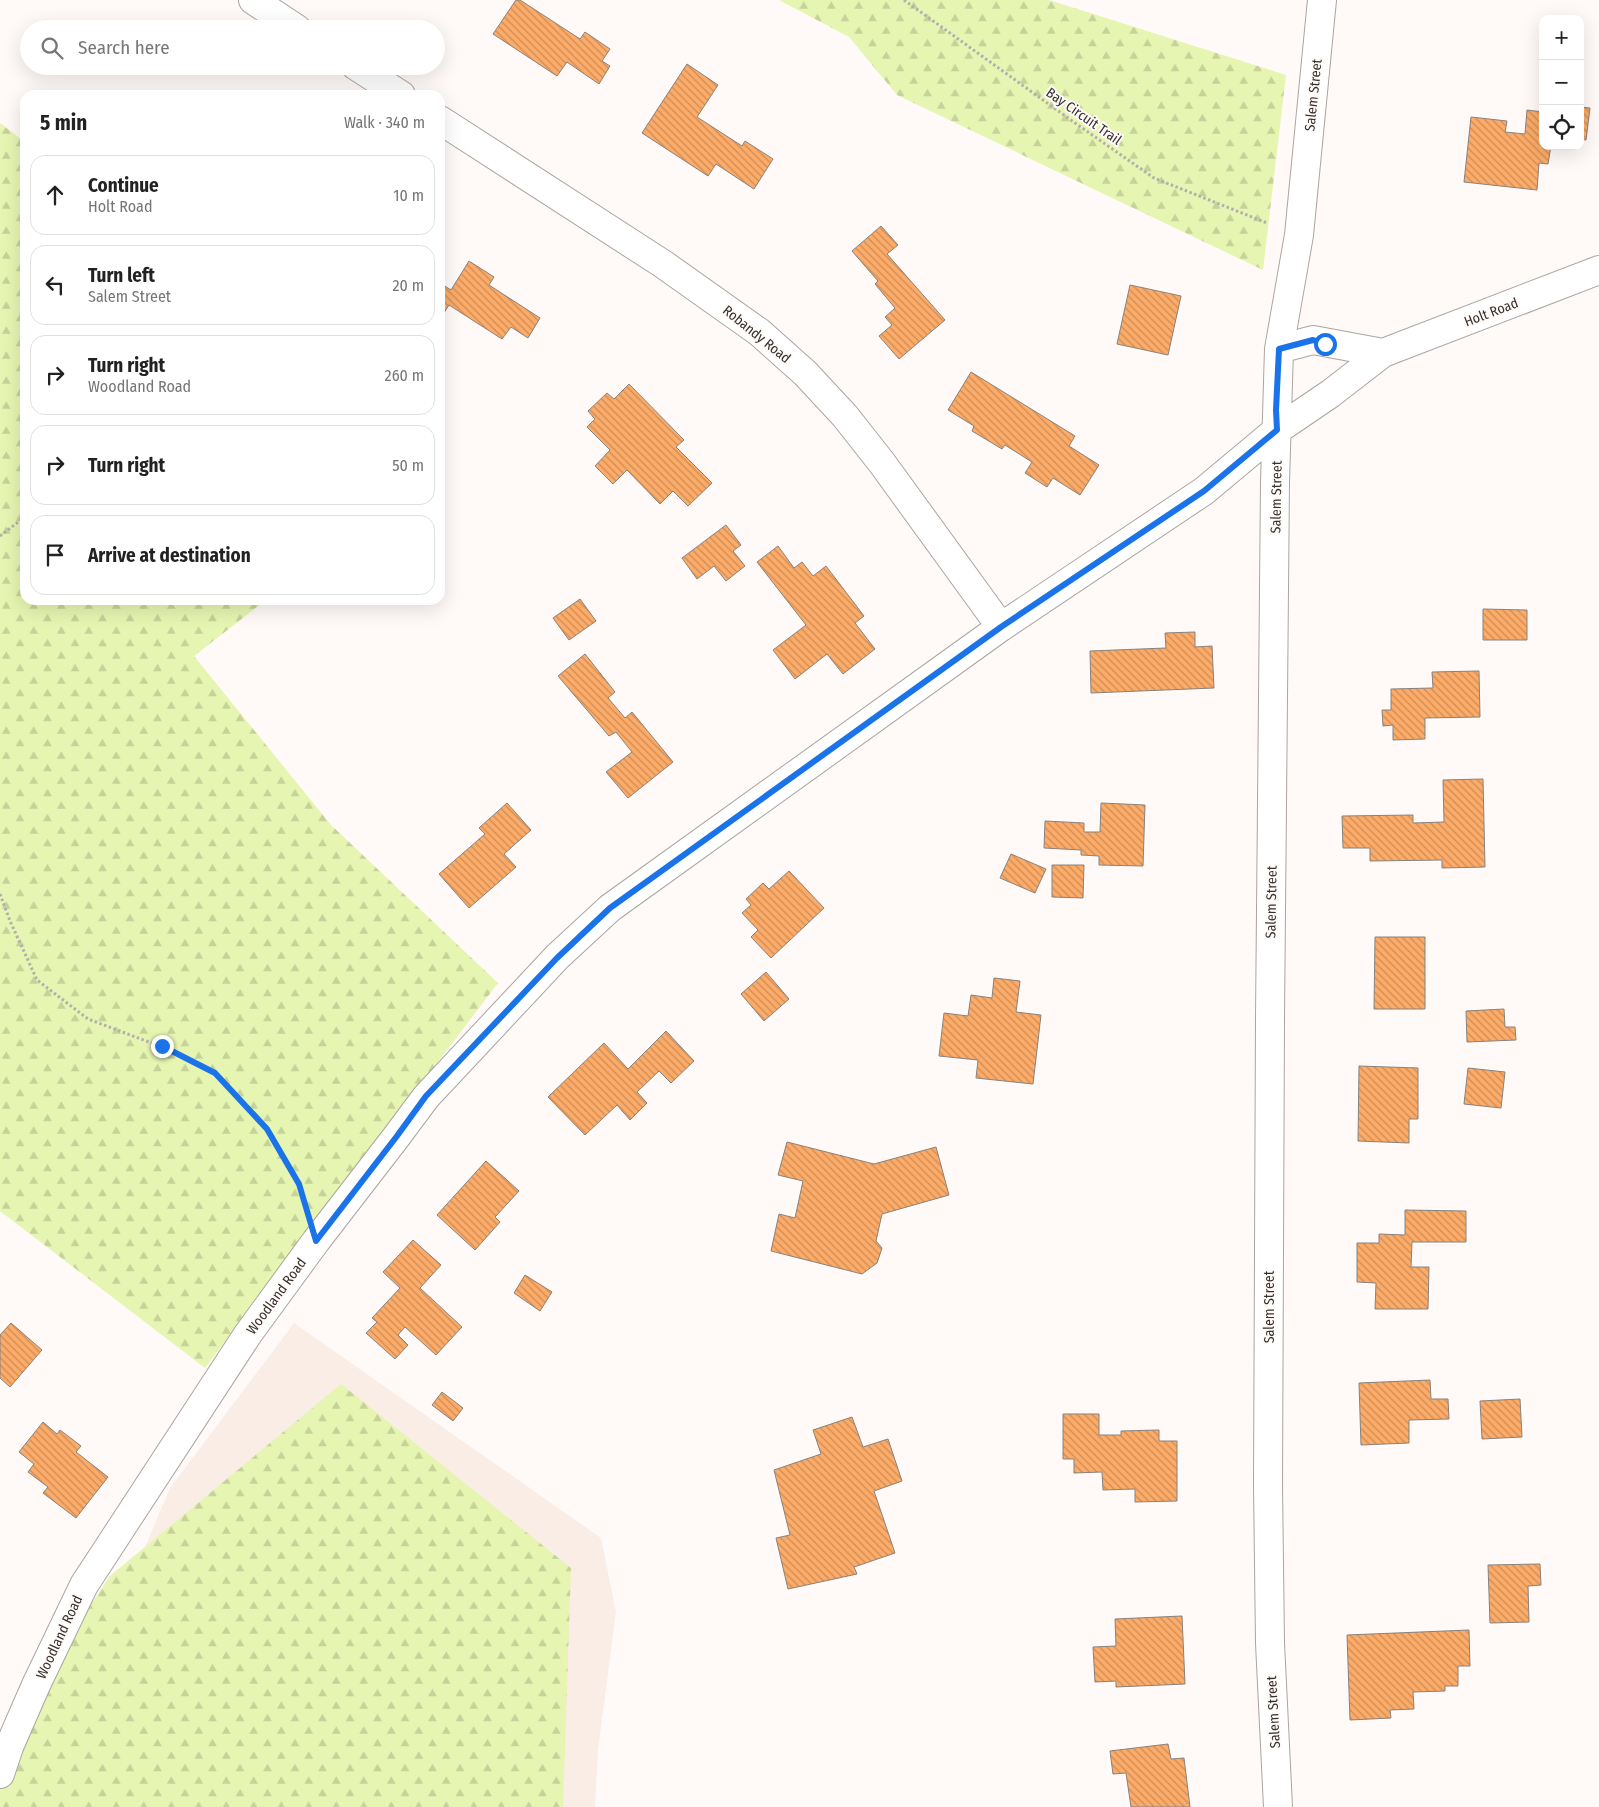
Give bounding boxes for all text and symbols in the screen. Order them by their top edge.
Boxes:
map controls [1539,15,1584,150]
button: + [1539,15,1584,60]
search box [20,20,445,75]
icon: search [38,34,66,62]
text: Search here [78,36,170,59]
street label: Salem Street [1301,58,1326,132]
button: − [1539,60,1584,105]
street label: Bay Circuit Trail [1043,84,1125,149]
button: locate [1539,105,1584,150]
text: 5 min [40,110,87,136]
text: Walk · 340 m [344,113,425,132]
text: Continue [88,174,159,197]
icon: ahead [41,181,69,209]
text: 10 m [393,186,424,205]
text: Holt Road [88,197,153,216]
text: Turn left [88,264,155,287]
icon: left [41,271,69,299]
text: 20 m [393,276,424,295]
text: Salem Street [88,287,171,306]
street label: Holt Road [1462,294,1521,331]
street label: Robandy Road [719,302,794,367]
route start [1314,333,1337,356]
text: Turn right [88,354,165,377]
icon: right [41,361,69,389]
text: 260 m [385,366,424,385]
text: Woodland Road [88,377,191,396]
icon: right [41,451,69,479]
text: Turn right [88,454,165,477]
text: 50 m [392,456,424,475]
street label: Salem Street [1267,460,1286,534]
icon: arrive [41,541,69,569]
text: Arrive at destination [88,544,251,567]
street label: Salem Street [1262,865,1281,939]
route end [151,1035,174,1058]
street label: Woodland Road [243,1255,310,1338]
street label: Salem Street [1261,1270,1278,1343]
street label: Woodland Road [33,1593,86,1682]
street label: Salem Street [1263,1675,1284,1749]

